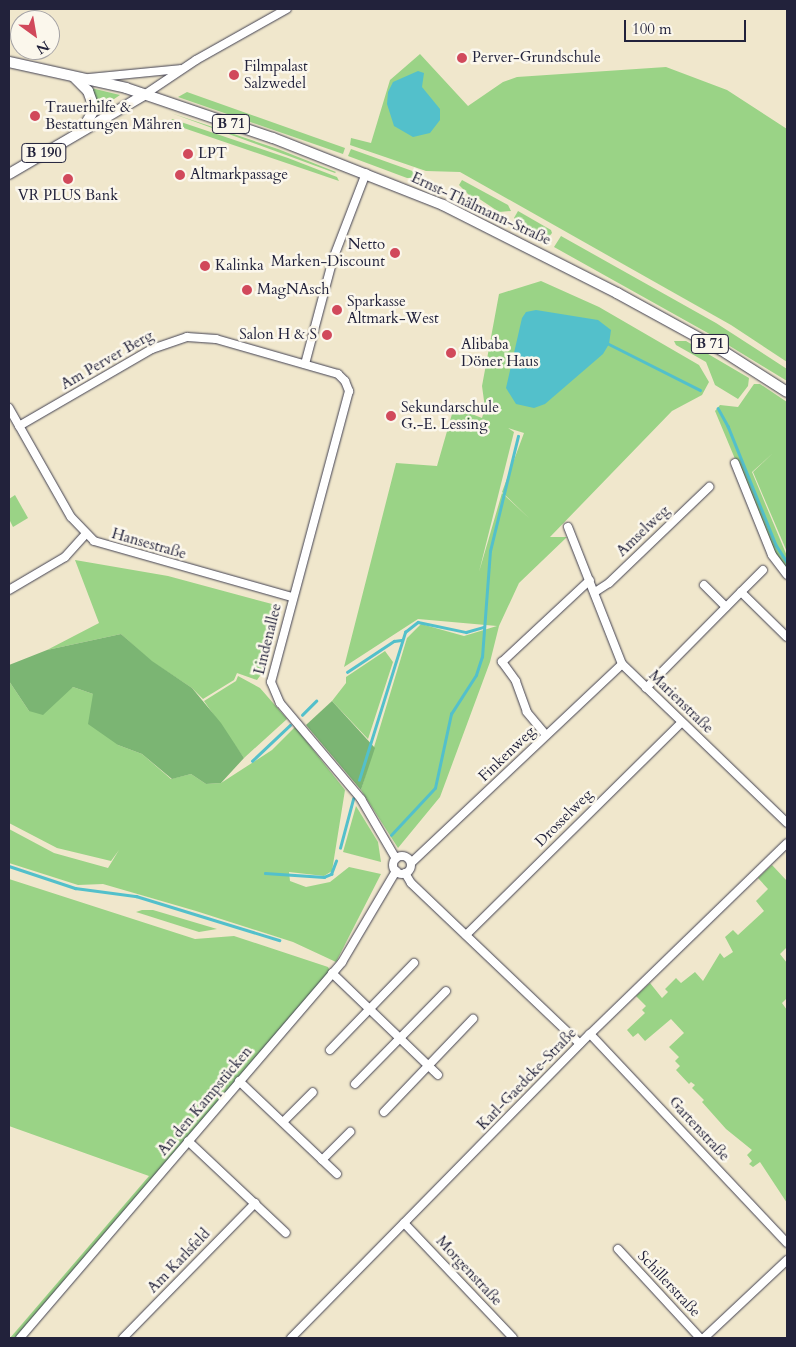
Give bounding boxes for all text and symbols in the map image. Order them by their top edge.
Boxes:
north arrow [10,10,60,60]
scale bar [626,10,748,42]
text: 100 m [632,19,672,39]
text: N [32,36,53,59]
place label: Perver-Grundschule [472,49,601,67]
marker: Perver-Grundschule [456,52,468,64]
place label: Filmpalast Salzwedel [244,57,308,92]
marker: Filmpalast Salzwedel [228,69,240,81]
place label: Trauerhilfe & Bestattungen Mähren [45,98,182,133]
marker: Trauerhilfe & Bestattungen Mähren [29,110,41,122]
road number: B 71 [211,112,251,136]
road number: B 190 [20,142,68,164]
place label: LPT [198,145,227,163]
marker: LPT [182,148,194,160]
place label: Altmarkpassage [190,166,288,184]
marker: Altmarkpassage [174,169,186,181]
street label: Ernst-Thälmann-Straße [408,169,554,249]
marker: VR PLUS Bank [62,173,74,185]
place label: VR PLUS Bank [18,187,118,205]
place label: Netto Marken-Discount [271,235,385,270]
marker: Netto Marken-Discount [389,247,401,259]
place label: Kalinka [215,257,264,275]
marker: Kalinka [199,260,211,272]
place label: MagNAsch [257,281,330,299]
marker: MagNAsch [241,284,253,296]
place label: Sparkasse Altmark-West [347,292,439,327]
marker: Sparkasse Altmark-West [331,304,343,316]
street label: Am Perver Berg [58,326,156,394]
place label: Salon H & S [239,326,317,344]
marker: Salon H & S [321,329,333,341]
road number: B 71 [690,332,730,356]
place label: Alibaba Döner Haus [461,335,538,370]
marker: Alibaba Döner Haus [445,347,457,359]
place label: Sekundarschule G.-E. Lessing [401,398,499,433]
marker: Sekundarschule G.-E. Lessing [385,410,397,422]
street label: Amselweg [613,502,673,560]
street label: Hansestraße [110,525,188,563]
street label: Lindenallee [250,601,286,677]
street label: Marienstraße [645,667,717,737]
street label: Finkenweg [475,723,539,785]
street label: Drosselweg [532,786,596,850]
street label: Karl-Gaedcke-Straße [474,1024,580,1134]
street label: An den Kampstücken [154,1043,256,1159]
street label: Gartenstraße [665,1093,733,1165]
street label: Am Karlsfeld [144,1225,214,1297]
street label: Morgenstraße [432,1232,506,1310]
street label: Schillerstraße [634,1247,704,1321]

